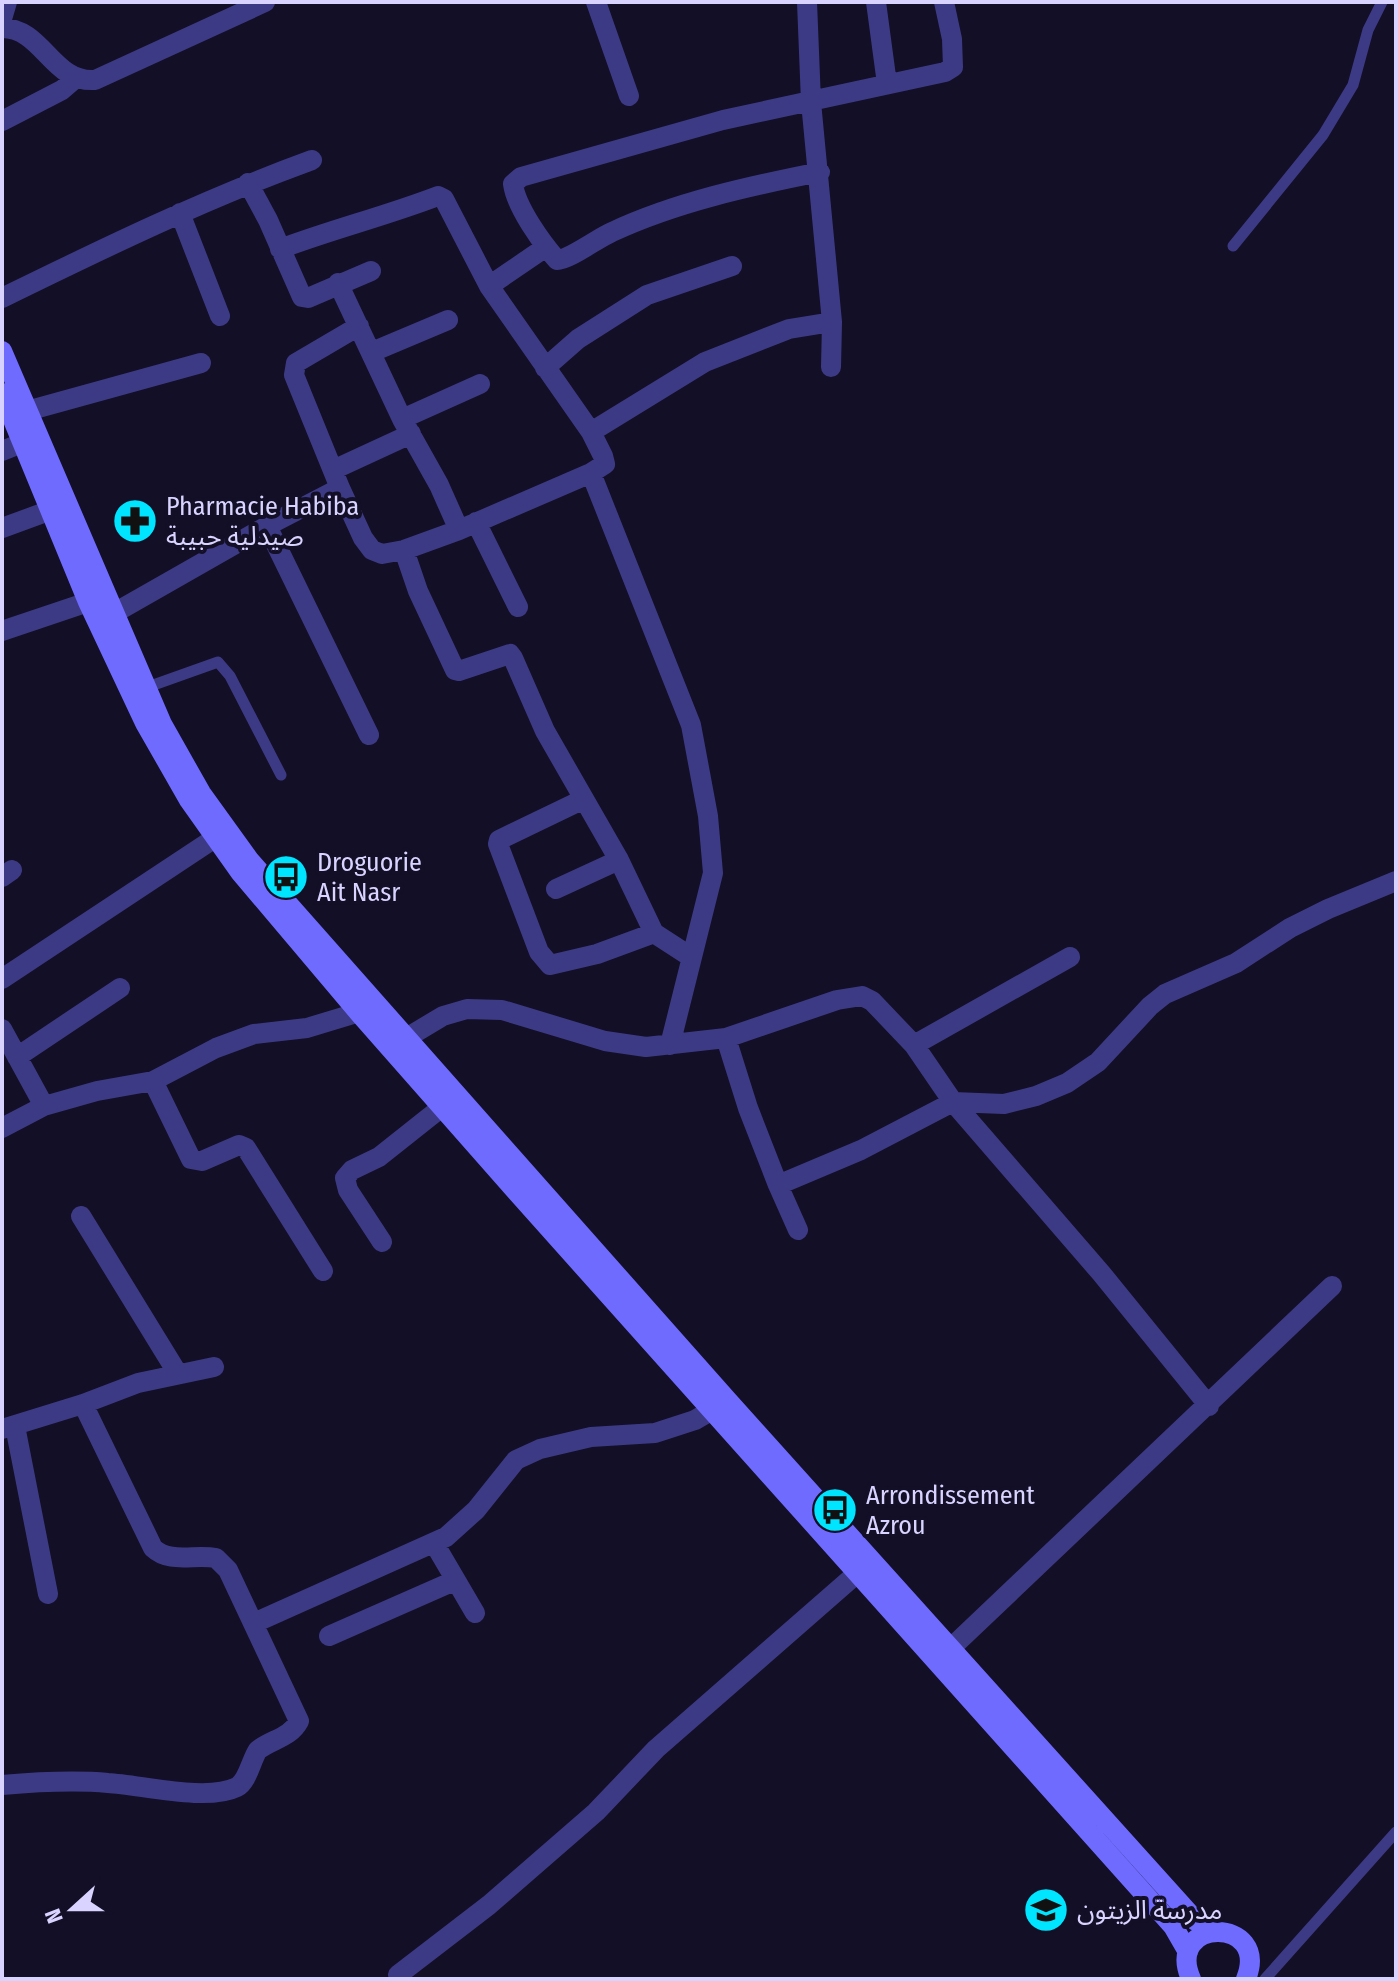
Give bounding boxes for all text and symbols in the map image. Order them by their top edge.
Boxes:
place label: Pharmacie Habiba صيدلية حبيبة [166,491,359,552]
pharmacy icon: Pharmacie Habiba صيدلية حبيبة [111,497,159,545]
place label: Droguorie Ait Nasr [317,847,422,908]
bus stop icon: Droguorie Ait Nasr [262,853,310,901]
place label: Arrondissement Azrou [866,1480,1035,1541]
bus stop icon: Arrondissement Azrou [811,1486,859,1534]
north arrow [32,1869,112,1949]
school or university icon: مدرسة الزيتون [1022,1886,1070,1934]
place label: مدرسة الزيتون [1077,1895,1222,1926]
text: N [39,1905,69,1927]

